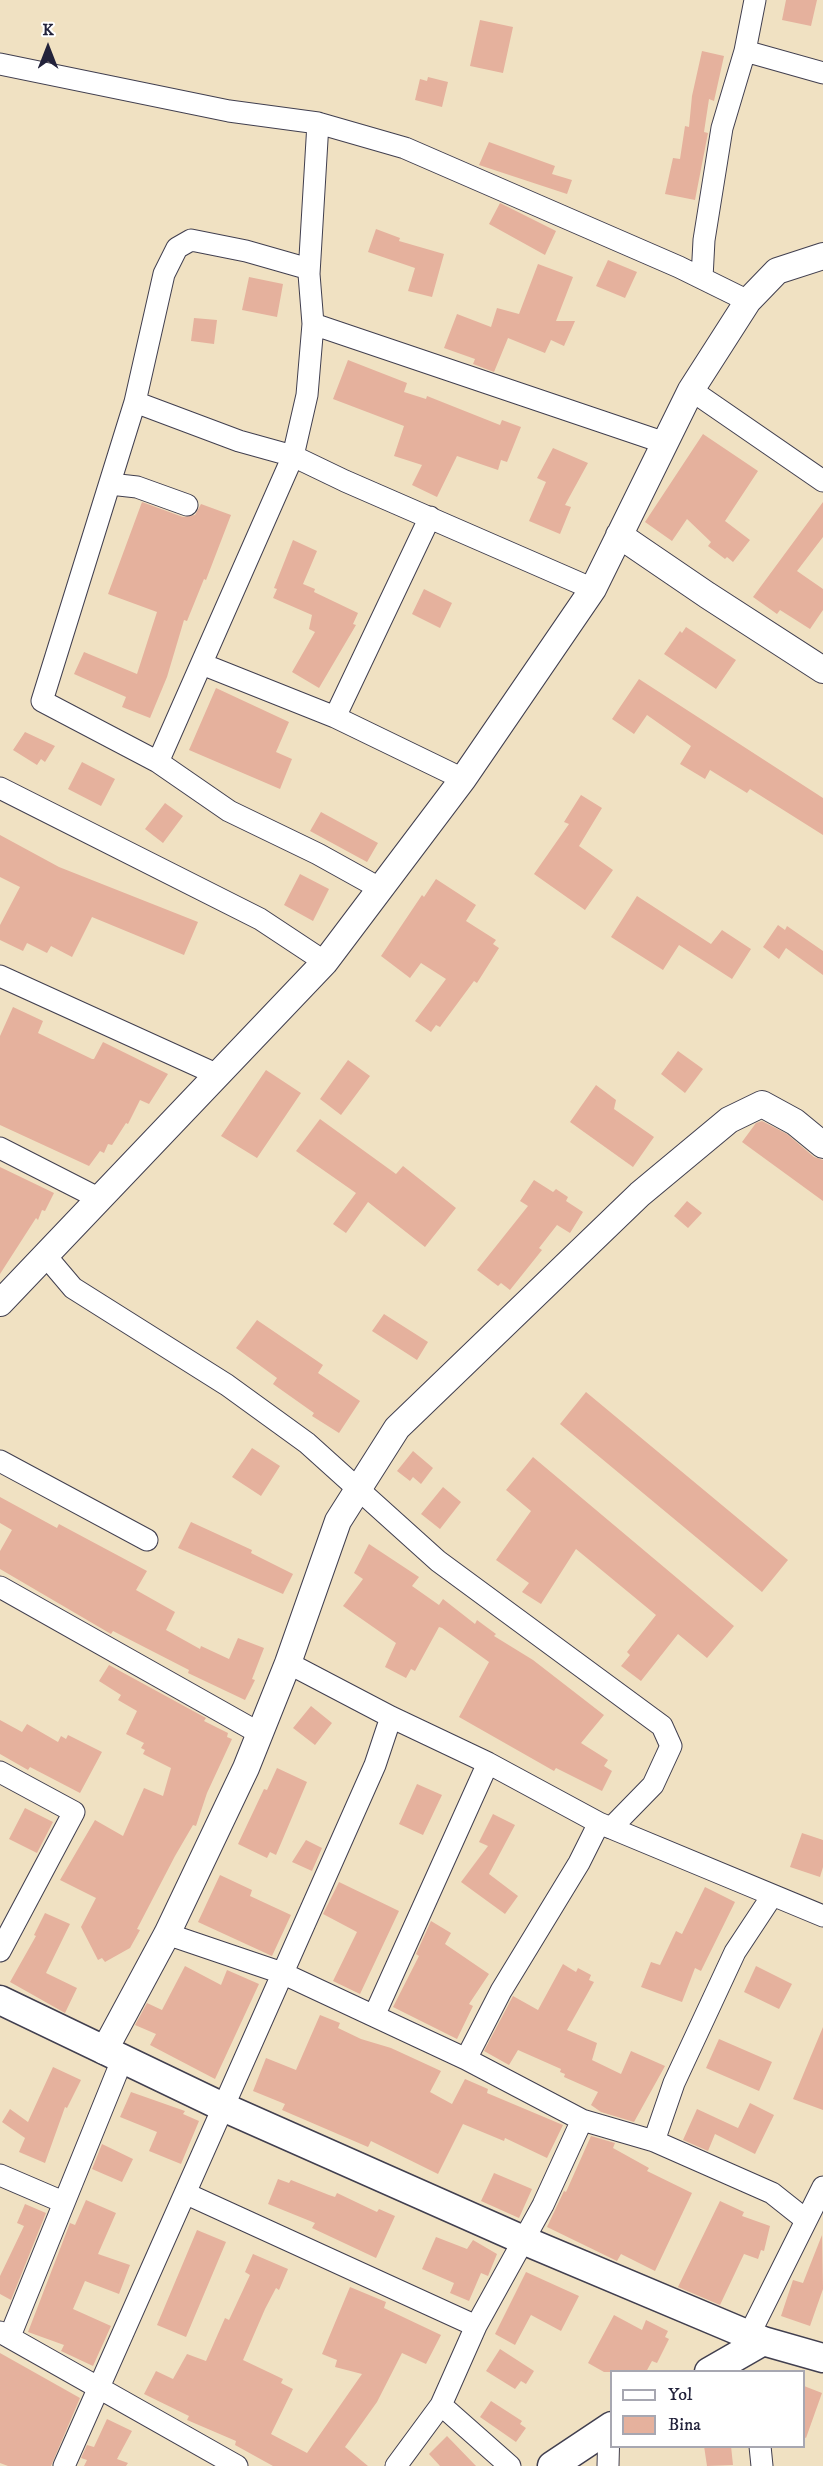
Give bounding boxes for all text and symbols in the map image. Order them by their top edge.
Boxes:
north arrow [18,18,78,78]
text: K [42,20,54,40]
legend [610,2370,805,2448]
text: Yol [668,2384,692,2406]
text: Bina [668,2414,701,2436]

